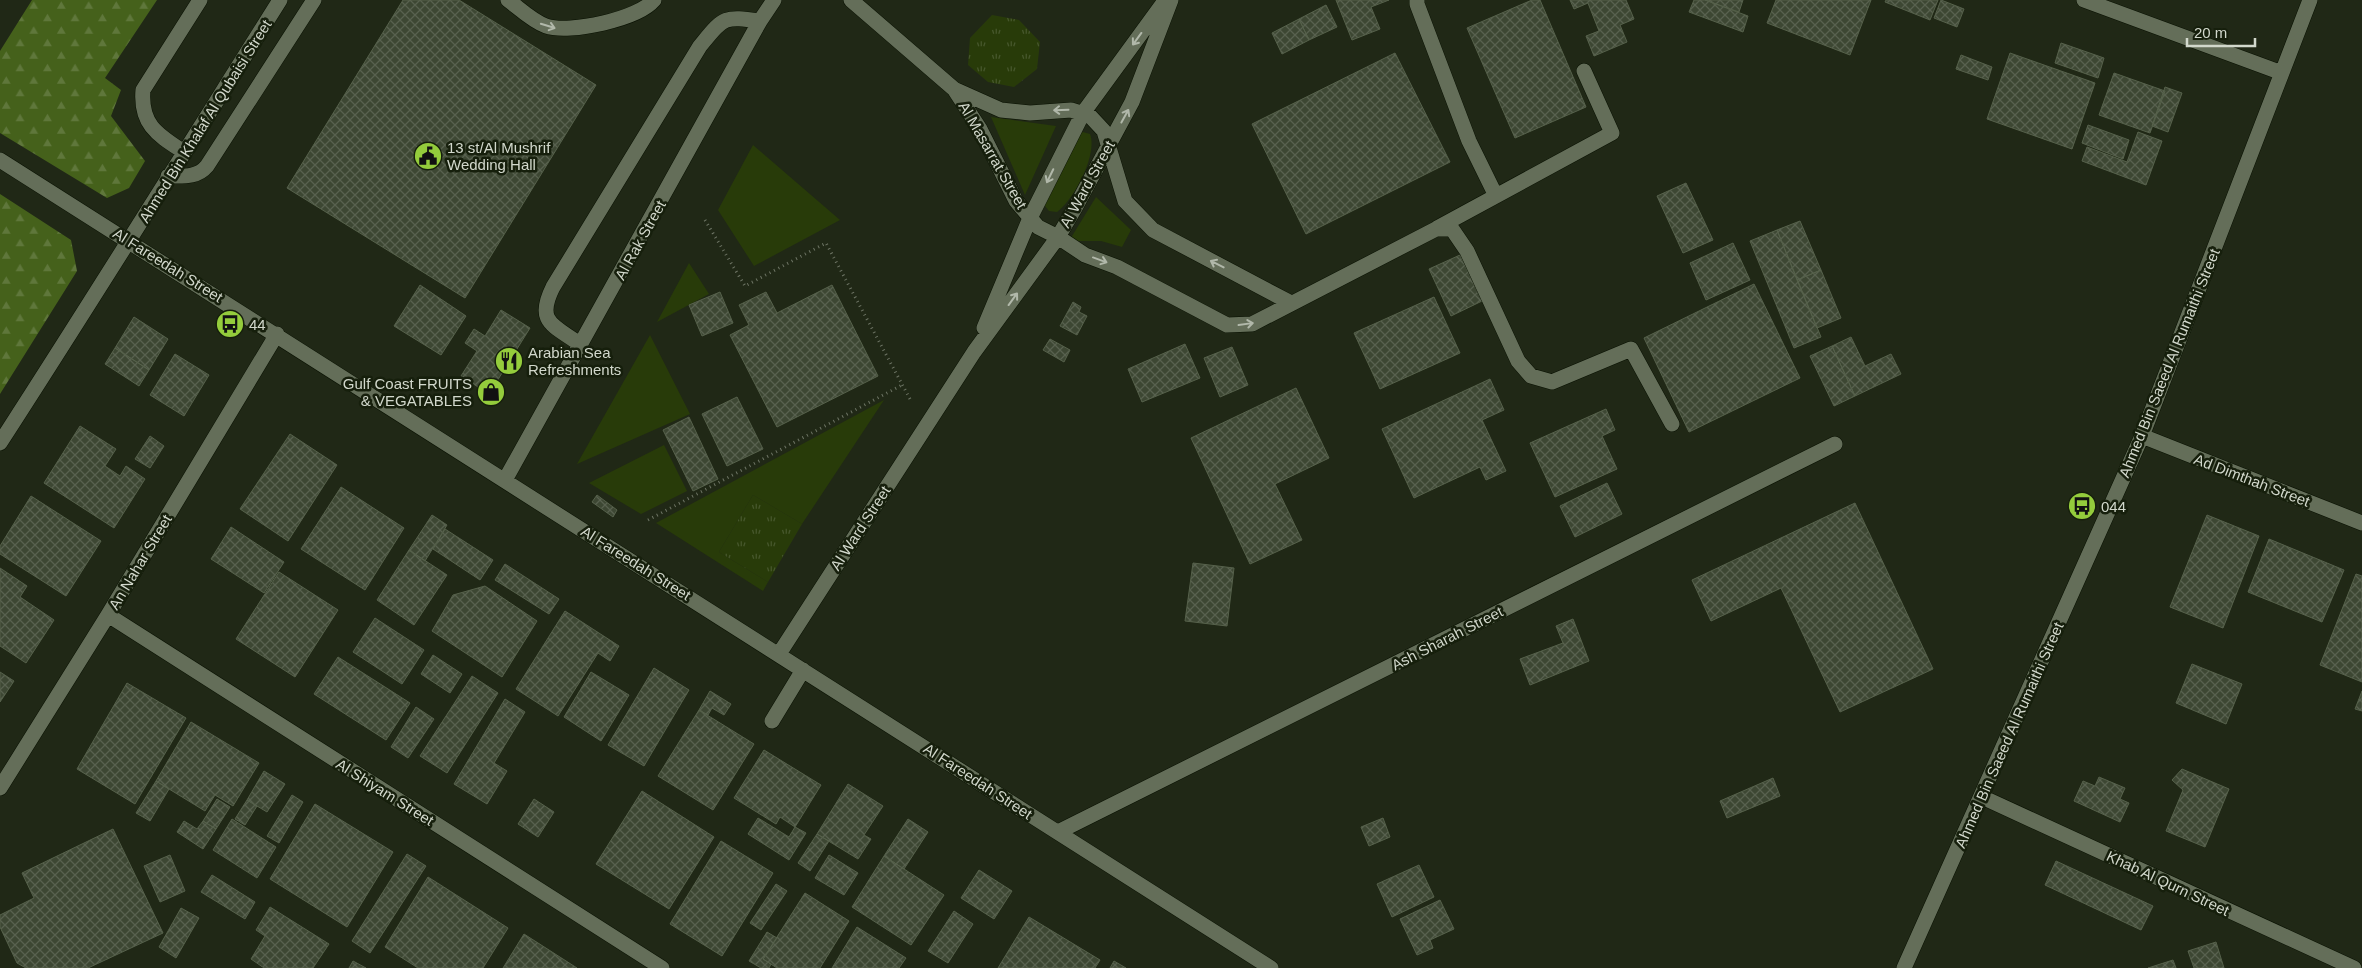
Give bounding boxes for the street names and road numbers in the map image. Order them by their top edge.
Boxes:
street label: Ahmed Bin Khalaf Al Qubaisi Street [135,16,275,226]
street label: Al Masarrat Street [955,98,1031,212]
street label: Al Ward Street [1056,137,1118,231]
street label: Al Rak Street [611,197,669,283]
street label: Al Fareedah Street [110,224,227,306]
street label: Ahmed Bin Saeed Al Rumaithi Street [2115,245,2223,480]
street label: Ad Dimthah Street [2192,450,2313,510]
street label: Al Ward Street [826,482,894,573]
street label: An Nahar Street [105,511,175,612]
street label: Al Fareedah Street [578,522,695,604]
street label: Ash Sharah Street [1389,602,1506,673]
street label: Ahmed Bin Saeed Al Rumaithi Street [1951,619,2067,850]
street label: Al Fareedah Street [921,740,1036,823]
street label: Al Shiyam Street [333,755,438,829]
street label: Khab Al Qurn Street [2104,847,2233,919]

